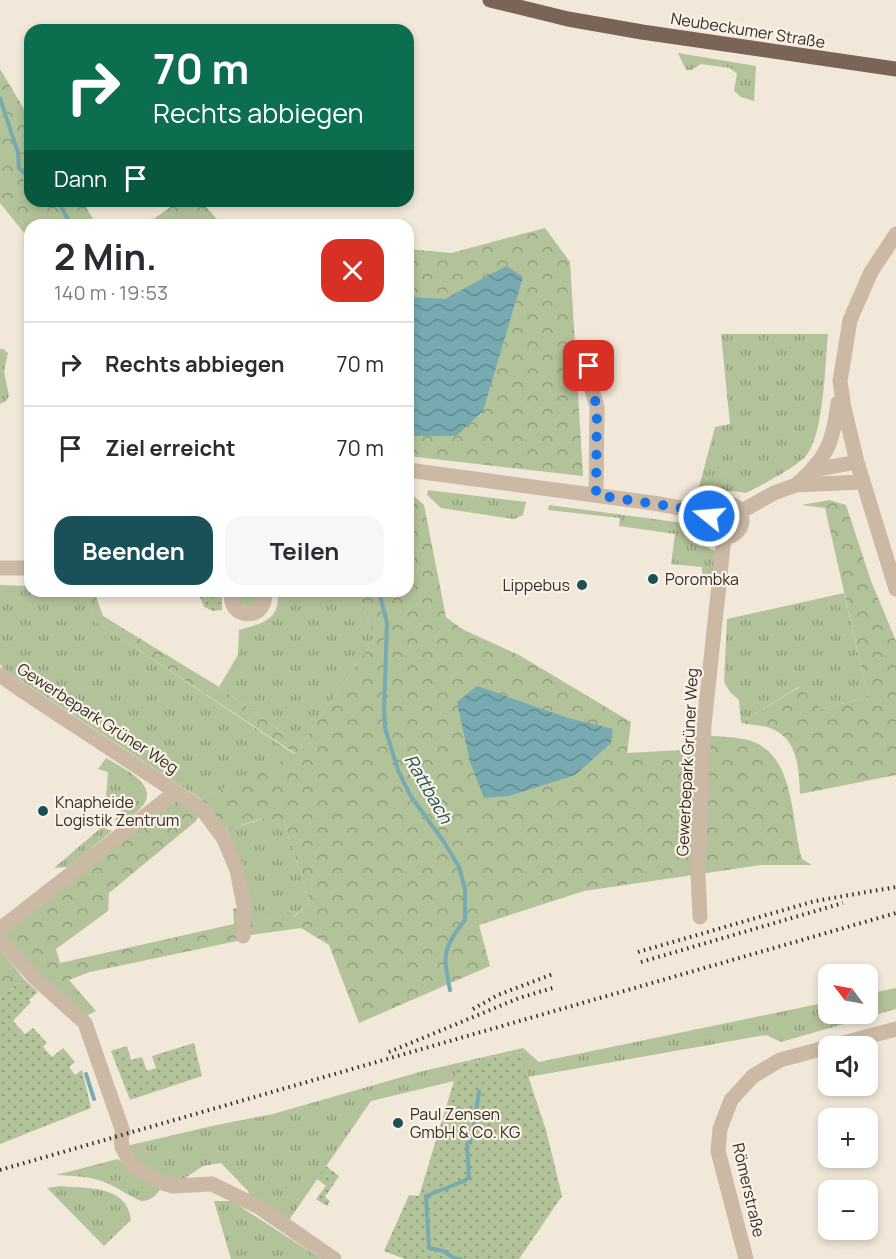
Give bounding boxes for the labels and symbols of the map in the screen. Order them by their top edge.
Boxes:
street label: Neubeckumer Straße [669,7,827,53]
pin [563,340,614,391]
position arrow [677,484,741,548]
place label: Porombka [665,568,739,590]
marker: Porombka [646,572,660,586]
place label: Lippebus [502,574,570,596]
marker: Lippebus [575,578,589,592]
street label: Gewerbepark Grüner Weg [13,657,183,779]
street label: Gewerbepark Grüner Weg [671,667,703,857]
water label: Rattbach [399,750,459,829]
place label: Knapheide Logistik Zentrum [55,791,179,831]
marker: Knapheide Logistik Zentrum [36,804,50,818]
north arrow [818,964,878,1024]
place label: Paul Zensen GmbH & Co. KG [410,1103,520,1143]
marker: Paul Zensen GmbH & Co. KG [391,1116,405,1130]
street label: Römerstraße [727,1141,771,1239]

